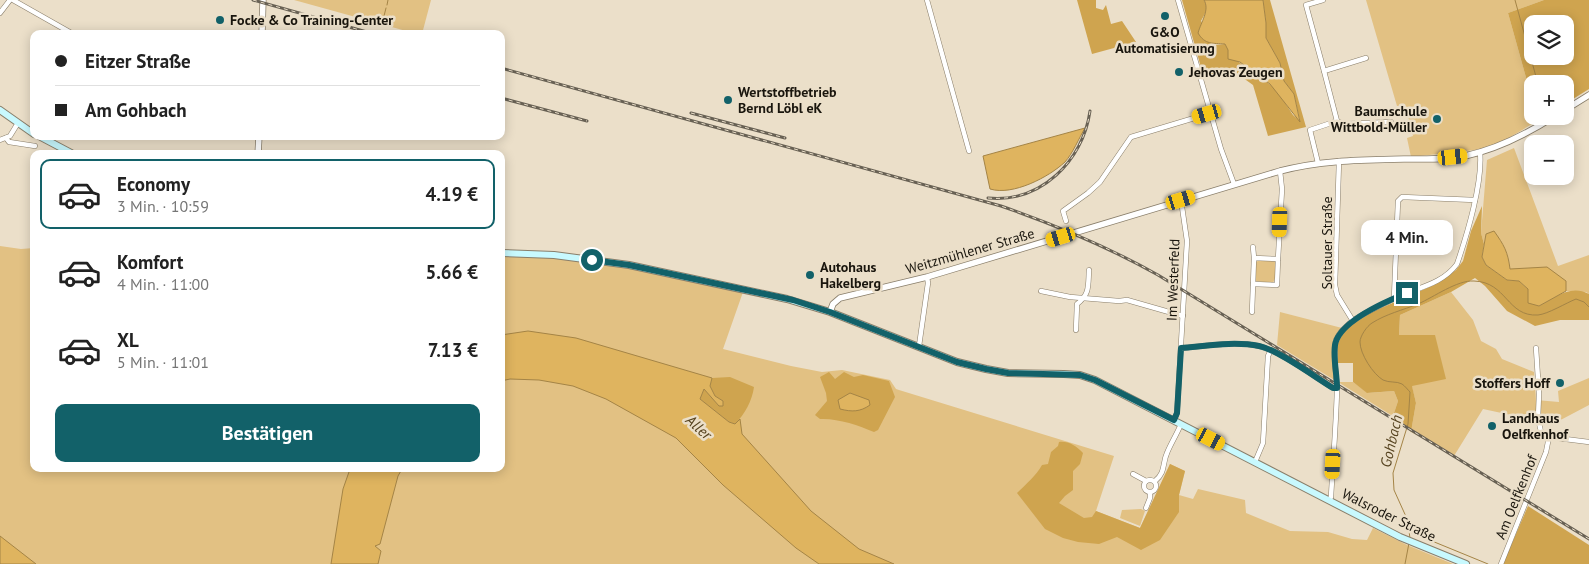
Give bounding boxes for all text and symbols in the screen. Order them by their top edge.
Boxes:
marker: G&O Automatisierung [1159,10,1171,22]
place label: Focke & Co Training-Center [230,11,393,29]
marker: Focke & Co Training-Center [214,14,226,26]
map controls [1524,15,1574,185]
button: layers [1524,15,1574,65]
place label: G&O Automatisierung [1115,23,1215,57]
text: Eitzer Straße [85,49,191,73]
place label: Jehovas Zeugen [1188,63,1283,81]
marker: Jehovas Zeugen [1173,66,1185,78]
button: + [1524,75,1574,125]
place label: Wertstoffbetrieb Bernd Löbl eK [738,83,837,117]
marker: Wertstoffbetrieb Bernd Löbl eK [722,94,734,106]
text: Am Gohbach [85,98,187,122]
place label: Baumschule Wittbold-Müller [1331,102,1427,136]
car [1190,103,1223,125]
marker: Baumschule Wittbold-Müller [1431,113,1443,125]
button: − [1524,135,1574,185]
car [1437,148,1468,166]
icon: car [57,172,102,217]
text: Economy [117,172,190,196]
text: 4.19 € [425,182,478,206]
car [1164,188,1197,212]
text: 3 Min. · 10:59 [117,196,209,216]
street label: Soltauer Straße [1318,196,1336,290]
car [1271,207,1288,237]
callout: 4 Min. [1361,220,1453,256]
street label: Weitzmühlener Straße [903,224,1037,278]
car [1044,225,1077,249]
text: 4 Min. [1386,227,1428,247]
street label: Im Westerfeld [1163,238,1183,322]
route start [581,249,603,271]
icon: car [57,250,102,295]
text: Komfort [117,250,183,274]
place label: Autohaus Hakelberg [820,258,881,292]
text: 5.66 € [425,260,478,284]
marker: Autohaus Hakelberg [804,269,816,281]
text: 4 Min. · 11:00 [117,274,209,294]
route end [1396,282,1418,304]
icon: car [57,328,102,373]
text: XL [117,328,139,352]
text: 7.13 € [428,338,478,362]
text: 5 Min. · 11:01 [117,352,209,372]
place label: Stoffers Hoff [1475,374,1552,392]
marker: Stoffers Hoff [1554,377,1566,389]
button: Bestätigen [55,404,480,462]
place label: Landhaus Oelfkenhof [1502,409,1570,443]
water label: Aller [681,410,717,444]
water label: Gohbach [1376,413,1406,469]
marker: Landhaus Oelfkenhof [1486,420,1498,432]
car [1194,426,1227,452]
car [1324,449,1341,479]
street label: Am Oelfkenhof [1491,452,1541,542]
street label: Walsroder Straße [1339,484,1439,546]

